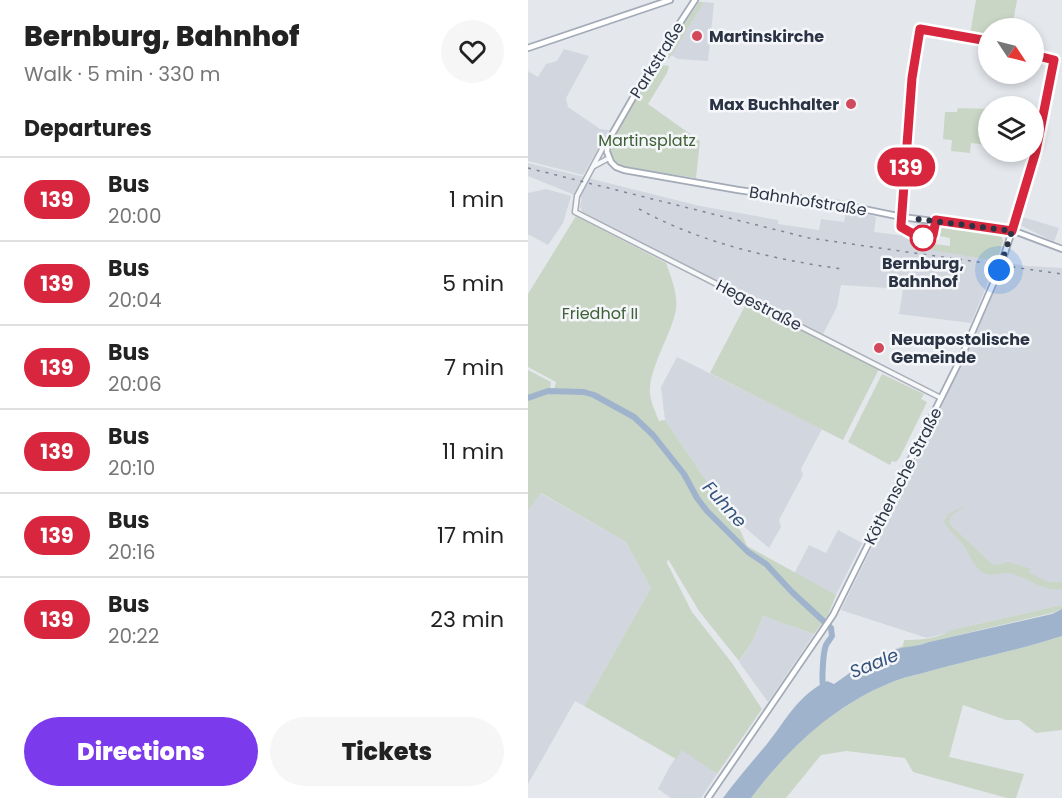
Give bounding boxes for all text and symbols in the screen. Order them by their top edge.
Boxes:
text: Bernburg, Bahnhof [24,17,299,56]
street label: Parkstraße [624,17,690,103]
north arrow [978,18,1044,84]
map controls [978,18,1044,162]
button: heart [441,20,504,83]
place label: Martinskirche [709,25,824,48]
marker: Martinskirche [690,29,704,43]
text: Walk · 5 min · 330 m [24,60,220,88]
place label: Max Buchhalter [709,93,839,116]
button: layers [978,96,1044,162]
marker: Max Buchhalter [844,97,858,111]
text: Departures [24,113,152,144]
park label: Martinsplatz [598,129,696,152]
line badge: 139 [872,148,940,186]
text: 139 [889,153,923,182]
text: Bus [108,169,150,200]
street label: Bahnhofstraße [748,180,868,222]
text: 1 min [449,184,504,215]
text: 139 [40,185,74,214]
text: 20:00 [108,202,161,230]
marker: Bernburg, Bahnhof [910,225,936,251]
place label: Bernburg, Bahnhof [882,252,964,293]
text: Bus [108,253,150,284]
your location [984,255,1014,285]
text: 5 min [442,268,504,299]
text: 139 [40,269,74,298]
street label: Hegestraße [712,274,806,337]
text: 20:04 [108,286,161,314]
park label: Friedhof II [562,302,638,325]
place label: Neuapostolische Gemeinde [891,328,1030,369]
text: Bus [108,337,150,368]
marker: Neuapostolische Gemeinde [872,341,886,355]
text: 7 min [444,352,504,383]
text: 139 [40,353,74,382]
text: 20:06 [108,370,162,398]
street label: Köthensche Straße [858,403,948,549]
text: Bus [108,421,150,452]
text: 11 min [442,436,504,467]
text: 139 [40,437,74,466]
text: 20:10 [108,454,155,482]
water label: Fuhne [697,475,753,533]
text: Bus [108,505,150,536]
text: 17 min [437,520,504,551]
text: 139 [40,521,74,550]
text: 20:16 [108,538,155,566]
text: Bus [108,589,150,620]
text: 23 min [430,604,504,635]
text: 139 [40,605,74,634]
text: 20:22 [108,622,159,650]
water label: Saale [846,642,902,684]
button: Directions [24,717,258,786]
button: Tickets [270,717,504,786]

